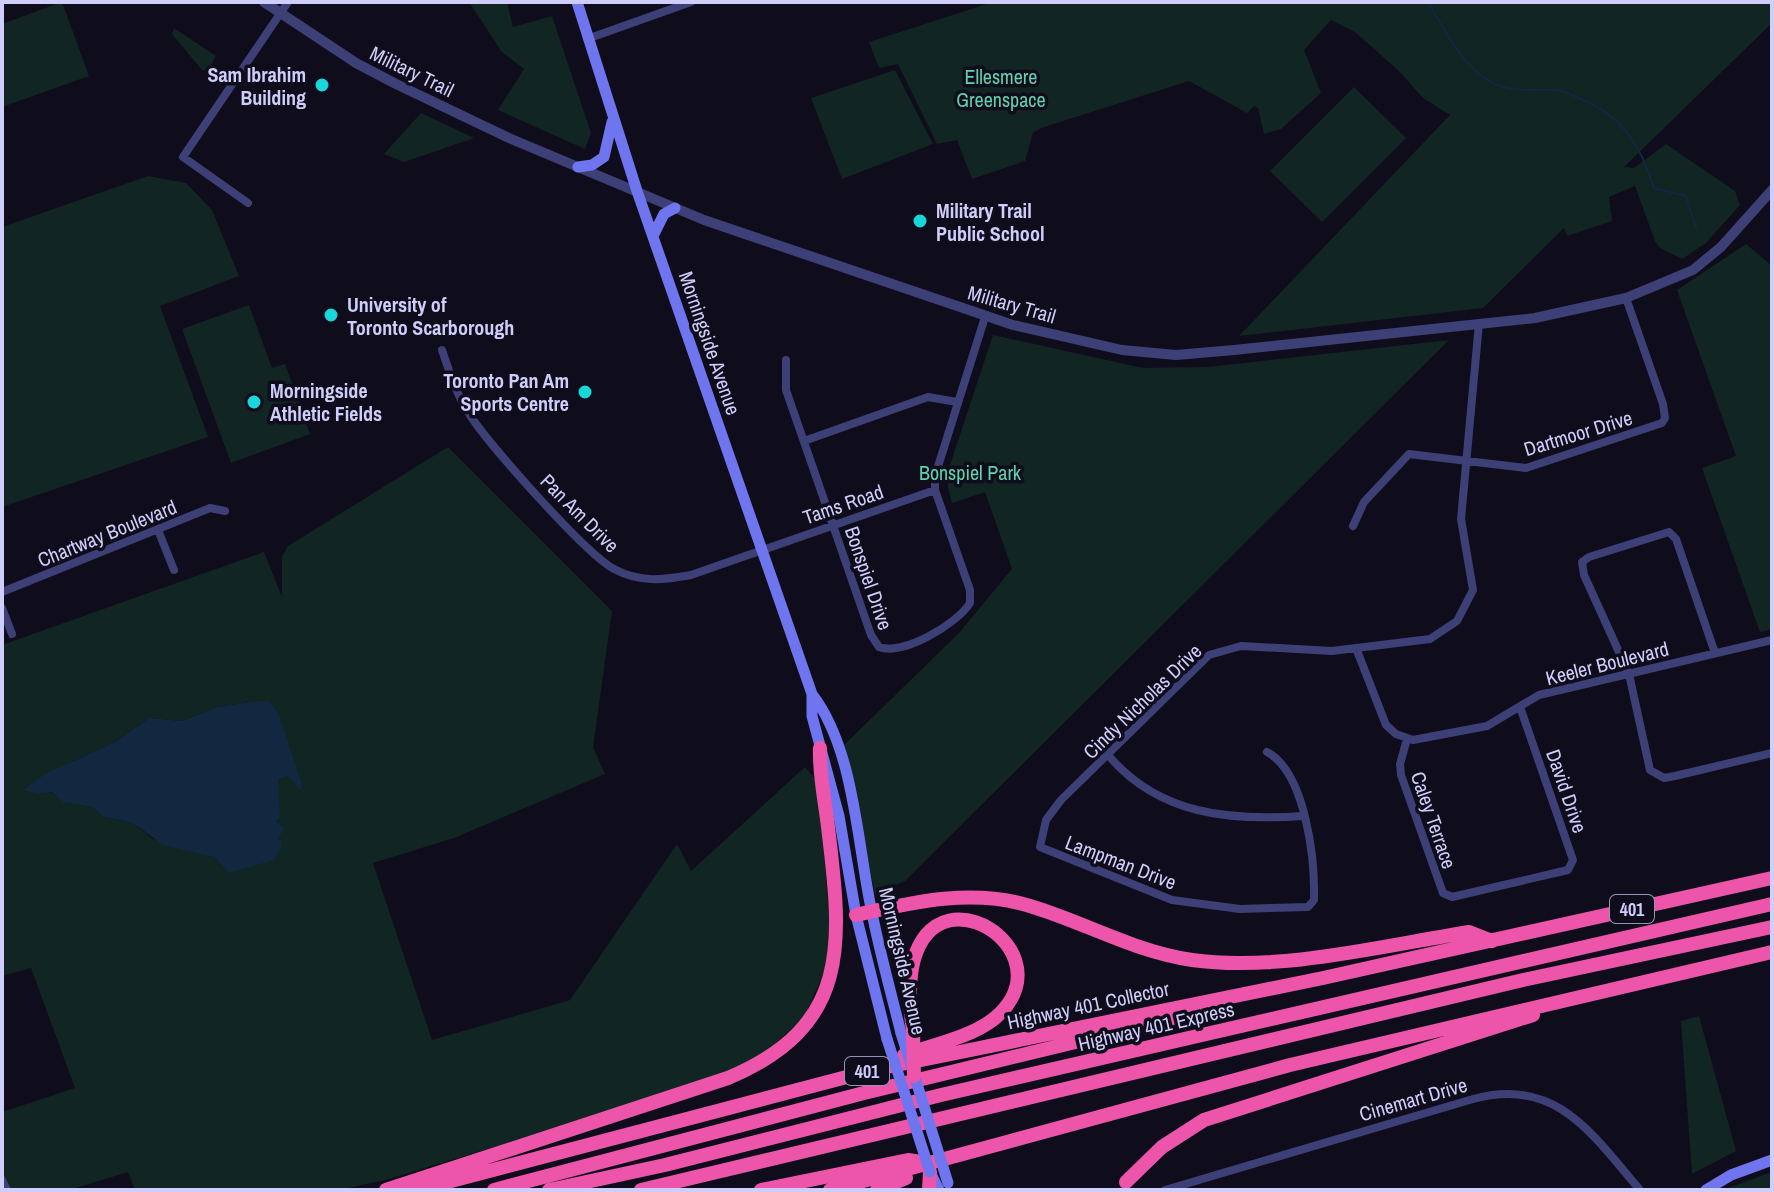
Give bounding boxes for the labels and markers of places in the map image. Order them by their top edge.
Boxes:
place label: Sam Ibrahim Building [208,61,306,111]
marker: Sam Ibrahim Building [313,76,331,94]
place label: Military Trail Public School [936,197,1044,247]
marker: Military Trail Public School [911,212,929,230]
place label: University of Toronto Scarborough [347,291,514,341]
marker: University of Toronto Scarborough [322,306,340,324]
place label: Toronto Pan Am Sports Centre [443,367,569,417]
place label: Morningside Athletic Fields [270,377,382,427]
marker: Toronto Pan Am Sports Centre [576,383,594,401]
marker: Morningside Athletic Fields [245,393,263,411]

